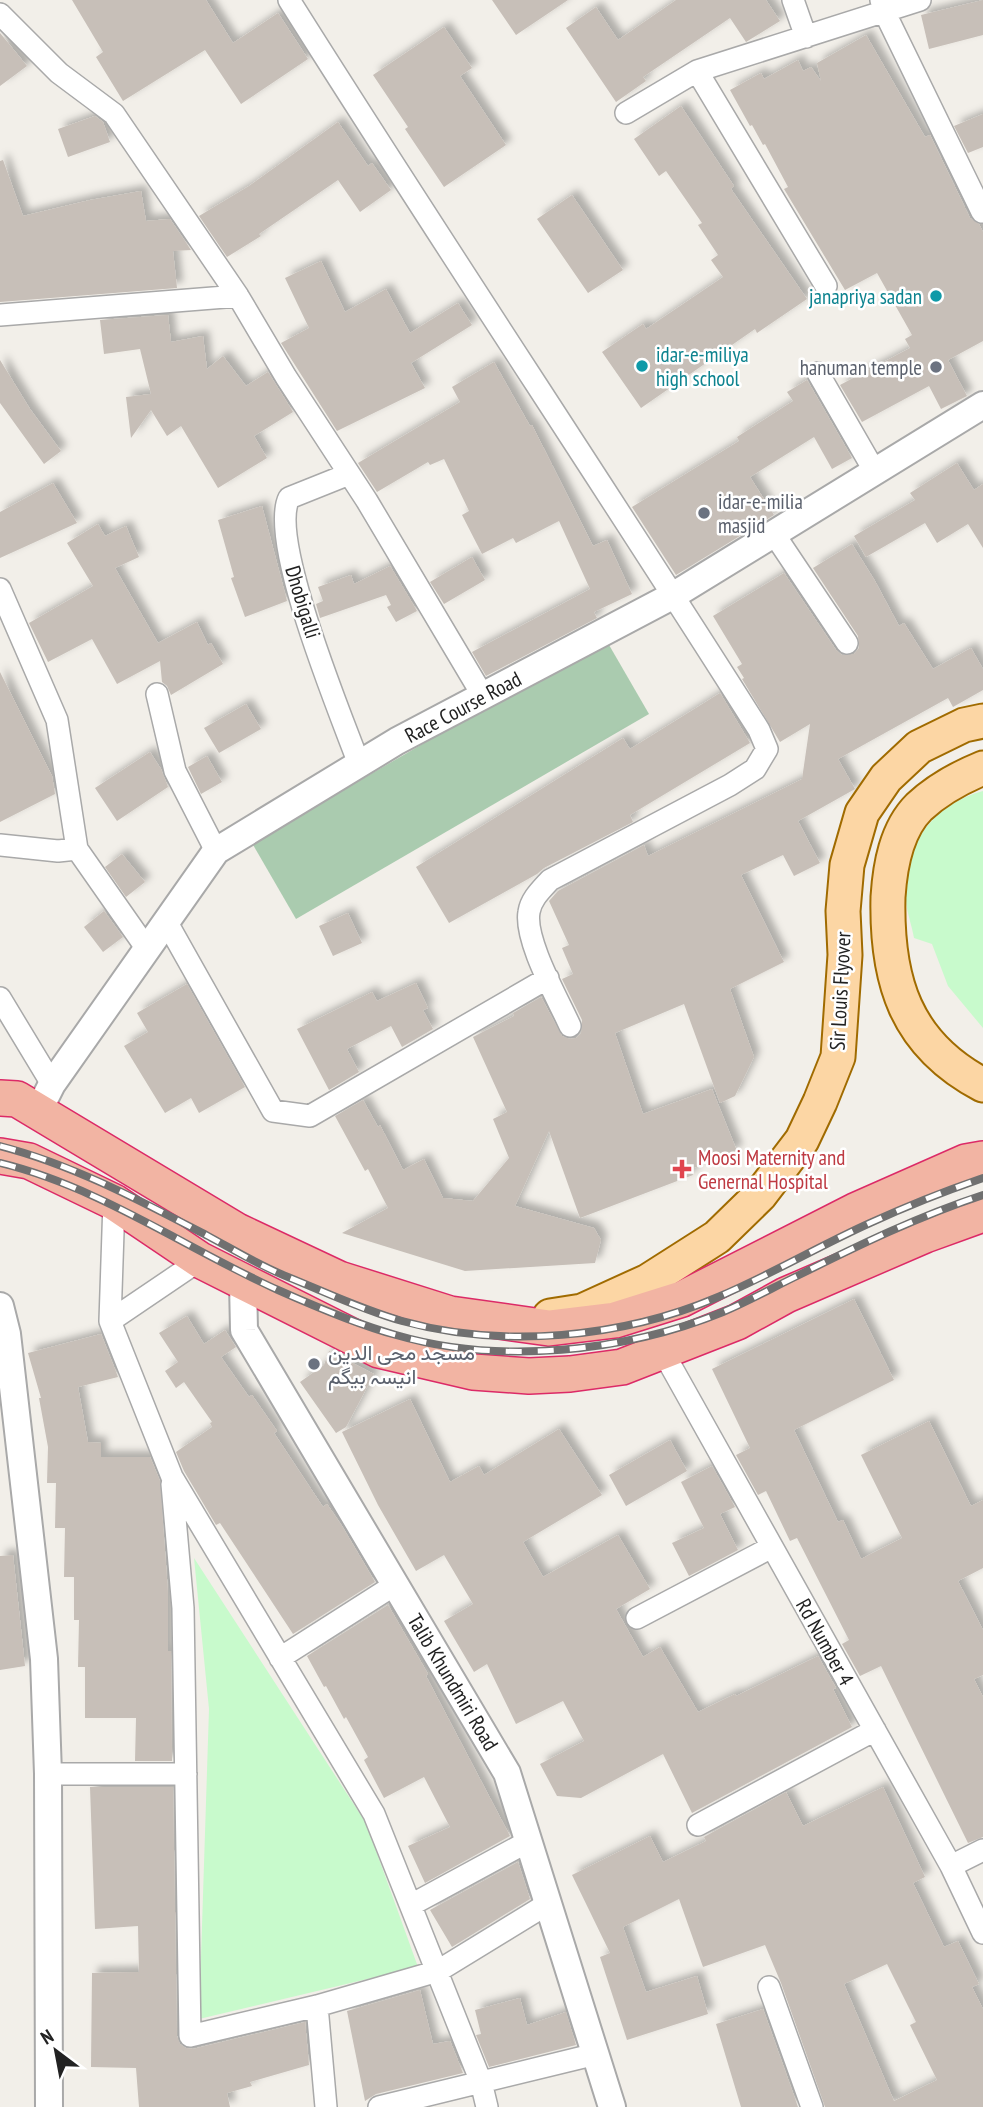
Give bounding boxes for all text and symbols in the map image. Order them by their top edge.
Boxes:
place label: janapriya sadan [809,283,922,310]
marker: janapriya sadan [928,288,944,304]
place label: idar-e-miliya high school [656,341,749,392]
place label: hanuman temple [800,354,922,381]
marker: idar-e-miliya high school [634,358,650,374]
marker: hanuman temple [928,359,944,375]
place label: idar-e-milia masjid [718,488,803,539]
marker: idar-e-milia masjid [696,505,712,521]
street label: Dhobigalli [279,562,327,642]
street label: Race Course Road [400,665,526,749]
street label: Sir Louis Flyover [823,931,857,1051]
place label: Moosi Maternity and Genernal Hospital [698,1144,845,1195]
marker: Moosi Maternity and Genernal Hospital [672,1159,692,1179]
place label: مسجد محی الدین انیسہ بیگم [328,1339,475,1391]
marker: مسجد محی الدین انیسہ بیگم [306,1356,322,1372]
street label: Rd Number 4 [790,1594,860,1691]
street label: Talib Khundmiri Road [402,1609,504,1755]
north arrow [21,2016,91,2086]
text: N [36,2024,58,2049]

